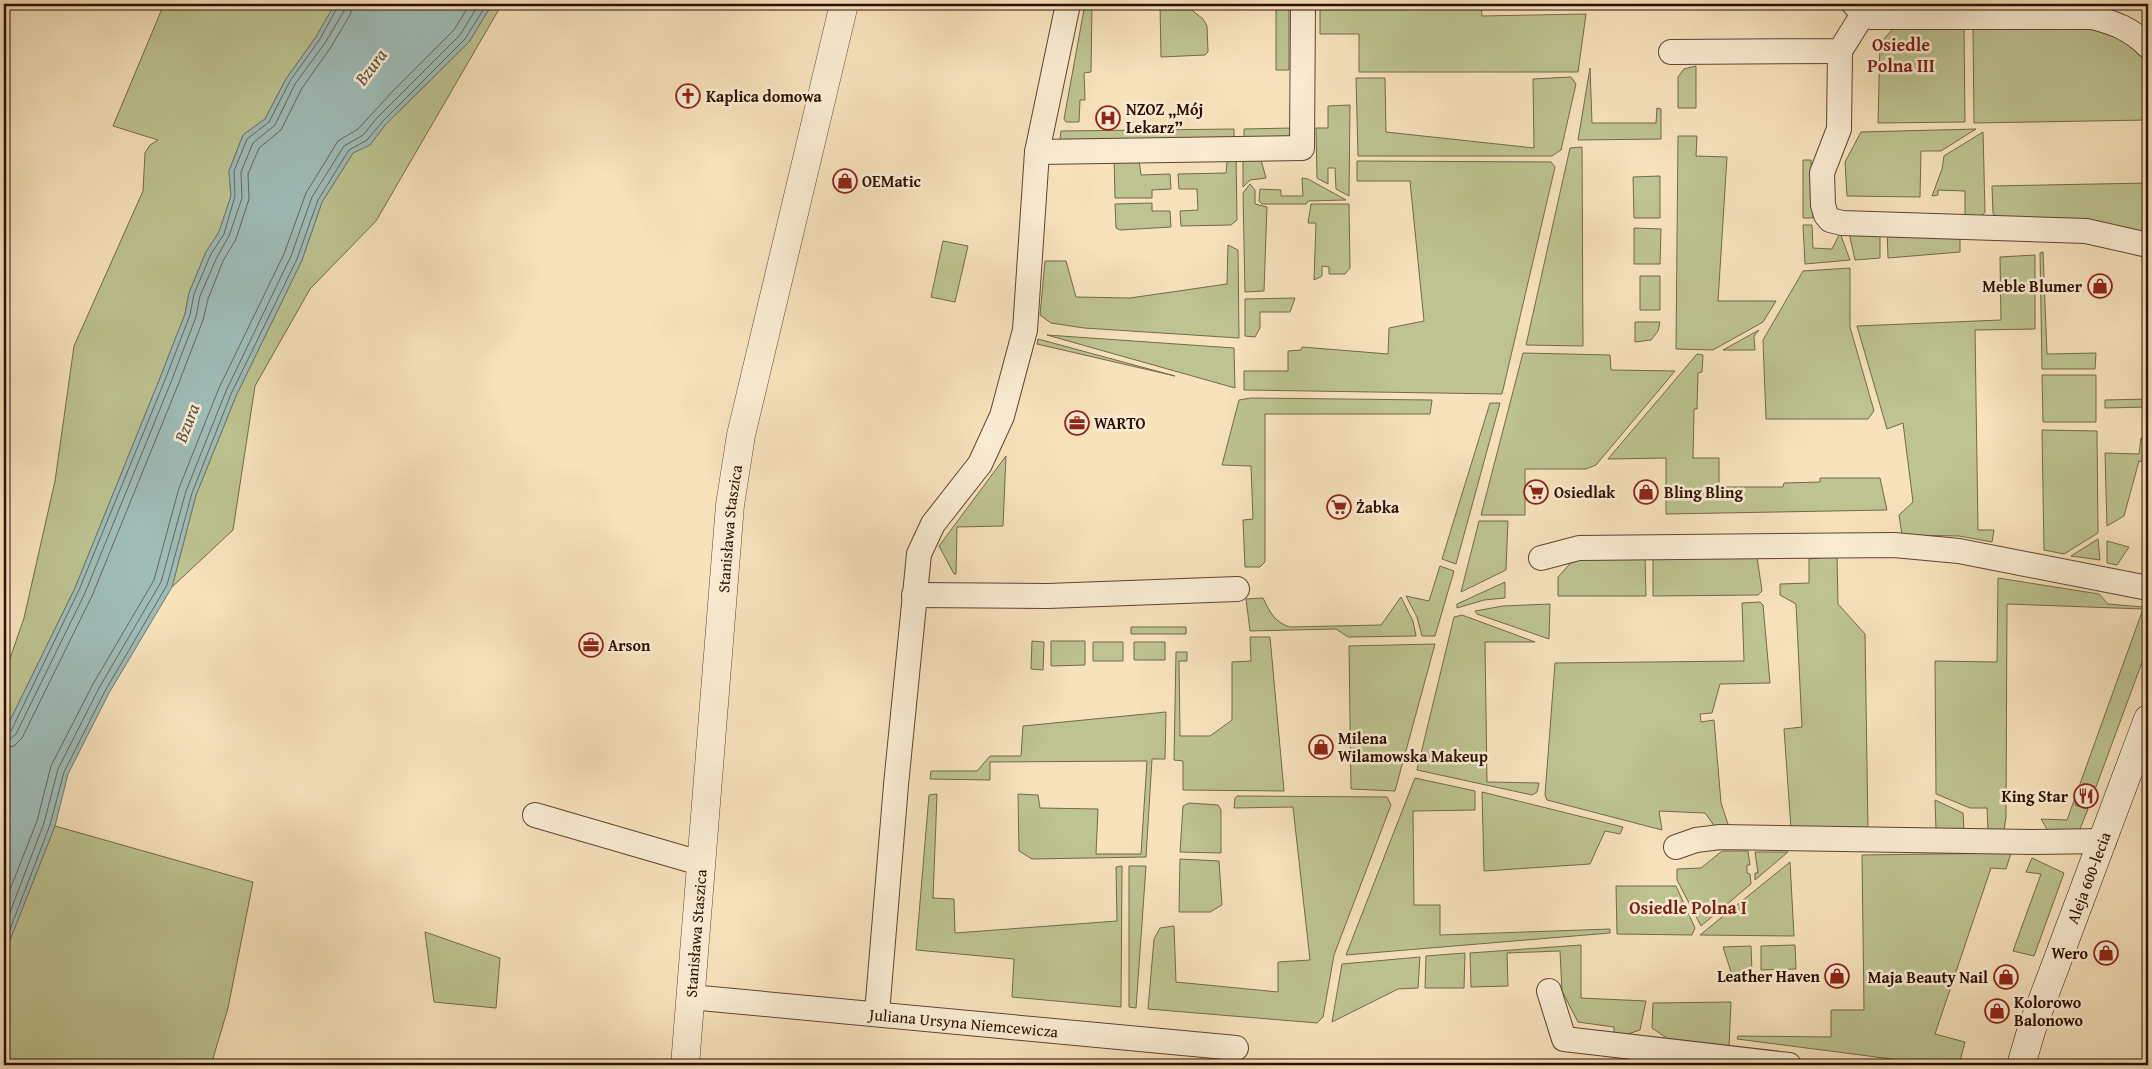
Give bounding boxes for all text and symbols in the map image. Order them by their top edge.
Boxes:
district label: Osiedle Polna III [1867,31,1935,79]
water label: Bzura [347,42,394,91]
church icon: Kaplica domowa [675,83,701,109]
place label: Kaplica domowa [706,84,822,108]
place label: NZOZ „Mój Lekarz” [1126,97,1203,139]
hospital icon: NZOZ „Mój Lekarz” [1095,105,1121,131]
shop icon: OEMatic [832,168,858,194]
place label: OEMatic [862,169,922,193]
shop icon: Meble Blumer [2087,273,2113,299]
place label: Meble Blumer [1982,274,2083,298]
water label: Bzura [166,399,206,447]
office icon: WARTO [1064,410,1090,436]
place label: WARTO [1094,411,1146,435]
street label: Stanisława Staszica [711,463,748,594]
supermarket icon: Osiedlak [1523,479,1549,505]
shop icon: Bling Bling [1633,479,1659,505]
place label: Osiedlak [1554,480,1616,504]
place label: Bling Bling [1664,480,1743,504]
supermarket icon: Żabka [1326,494,1352,520]
place label: Żabka [1356,495,1400,519]
office icon: Arson [578,632,604,658]
place label: Arson [608,633,651,657]
place label: Milena Wilamowska Makeup [1338,726,1488,768]
shop icon: Milena Wilamowska Makeup [1308,734,1334,760]
restaurant icon: King Star [2073,783,2099,809]
place label: King Star [2002,784,2069,808]
street label: Aleja 600-lecia [2060,828,2117,927]
street label: Stanisława Staszica [678,868,713,999]
district label: Osiedle Polna I [1629,894,1747,921]
shop icon: Wero [2093,940,2119,966]
place label: Wero [2052,941,2088,965]
shop icon: Leather Haven [1824,963,1850,989]
place label: Leather Haven [1717,964,1821,988]
shop icon: Maja Beauty Nail [1993,964,2019,990]
place label: Maja Beauty Nail [1868,965,1988,989]
place label: Kolorowo Balonowo [2014,990,2084,1032]
shop icon: Kolorowo Balonowo [1984,998,2010,1024]
street label: Juliana Ursyna Niemcewicza [866,1002,1060,1043]

